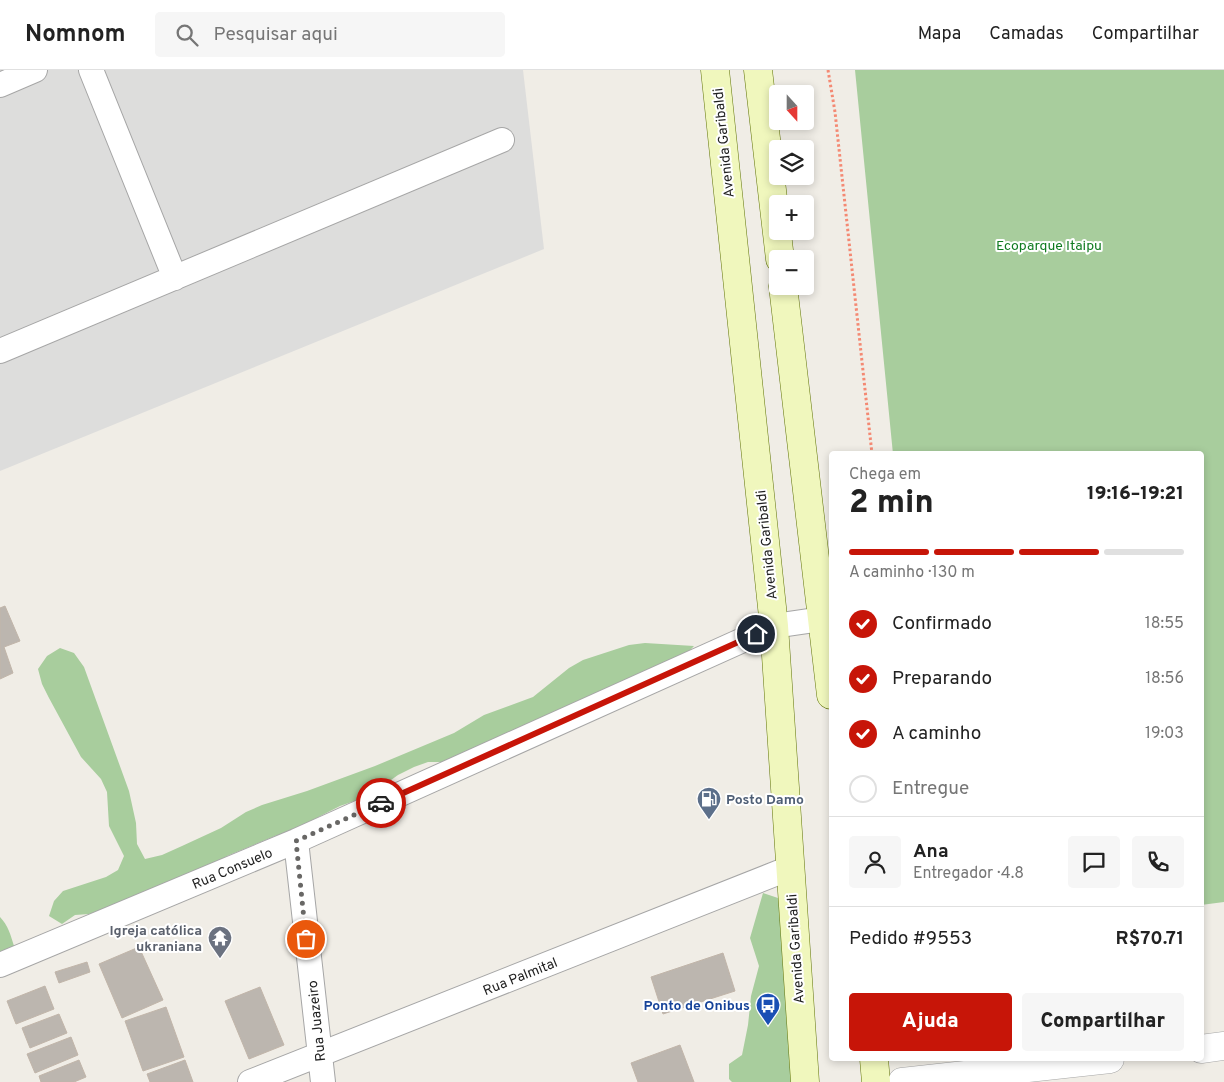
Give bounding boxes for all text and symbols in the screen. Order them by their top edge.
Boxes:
search box [155,12,505,57]
text: Nomnom [25,20,125,50]
icon: search [173,21,201,49]
text: Pesquisar aqui [213,23,338,47]
text: Mapa [918,23,961,46]
text: Camadas [989,23,1064,46]
text: Compartilhar [1092,23,1199,46]
north arrow [769,85,814,130]
map controls [769,85,814,295]
street label: Avenida Garibaldi [710,87,739,199]
button: layers [769,140,814,185]
button: + [769,195,814,240]
park label: Ecoparque Itaipu [996,238,1102,255]
button: − [769,250,814,295]
text: Chega em [849,465,921,485]
text: 19:16–19:21 [1087,482,1184,506]
text: 2 min [849,484,934,524]
street label: Avenida Garibaldi [753,489,782,601]
text: A caminho · 130 m [849,563,975,583]
icon: check [849,610,877,638]
text: Confirmado [892,612,992,636]
pin [735,613,777,655]
text: 18:55 [1145,614,1184,634]
icon: home [742,620,770,648]
icon: check [849,665,877,693]
text: Preparando [892,667,992,691]
text: 18:56 [1145,669,1184,689]
icon: check [849,720,877,748]
text: A caminho [892,722,981,746]
text: 19:03 [1145,724,1184,744]
text: Entregue [892,777,969,801]
courier [356,778,406,828]
fuel station icon: Posto Damo [696,786,722,820]
icon: car [367,789,395,817]
place label: Posto Damo [726,792,804,809]
button: person [849,836,901,888]
button: chat [1068,836,1120,888]
button: phone [1132,836,1184,888]
text: Ana [913,840,948,864]
street label: Rua Consuelo [190,845,276,894]
text: Entregador · 4.8 [913,864,1024,884]
street label: Avenida Garibaldi [784,893,809,1004]
pin [285,918,327,960]
place label: Igreja católica ukraniana [109,923,202,956]
temple icon: Igreja católica ukraniana [207,925,233,959]
icon: bag [292,925,320,953]
text: Pedido #9553 [849,927,972,951]
text: R$70.71 [1116,927,1184,951]
street label: Rua Palmital [481,955,560,1000]
street label: Rua Juazeiro [305,979,330,1062]
bus stop icon: Ponto de Onibus [755,992,781,1026]
button: Ajuda [849,993,1012,1051]
button: Compartilhar [1022,993,1184,1051]
place label: Ponto de Onibus [643,998,750,1015]

